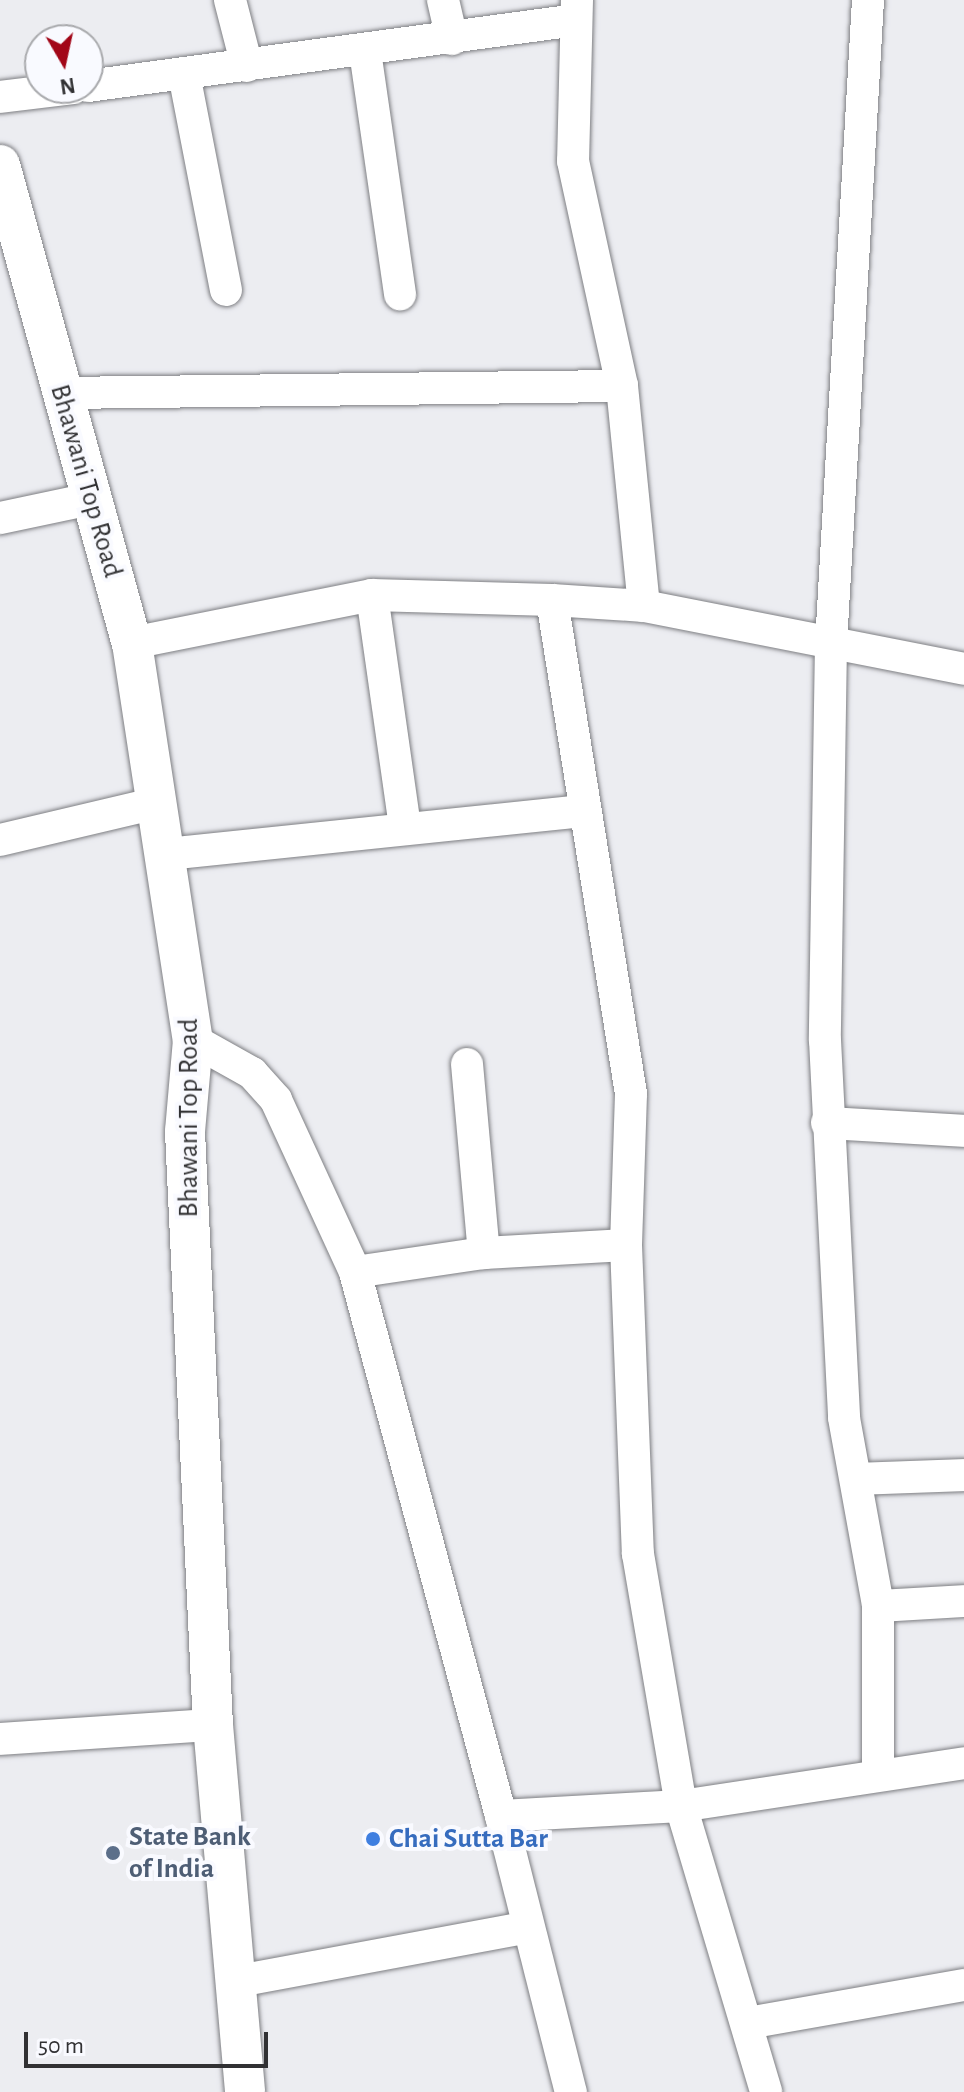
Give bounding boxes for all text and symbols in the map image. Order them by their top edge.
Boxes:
north arrow [24,24,104,104]
text: N [58,74,77,98]
street label: Bhawani Top Road [42,381,130,581]
street label: Bhawani Top Road [172,1018,206,1218]
place label: State Bank of India [129,1820,251,1886]
place label: Chai Sutta Bar [389,1822,548,1856]
marker: Chai Sutta Bar [364,1830,382,1848]
marker: State Bank of India [104,1844,122,1862]
scale bar [28,2016,272,2066]
text: 50 m [38,2034,84,2058]

